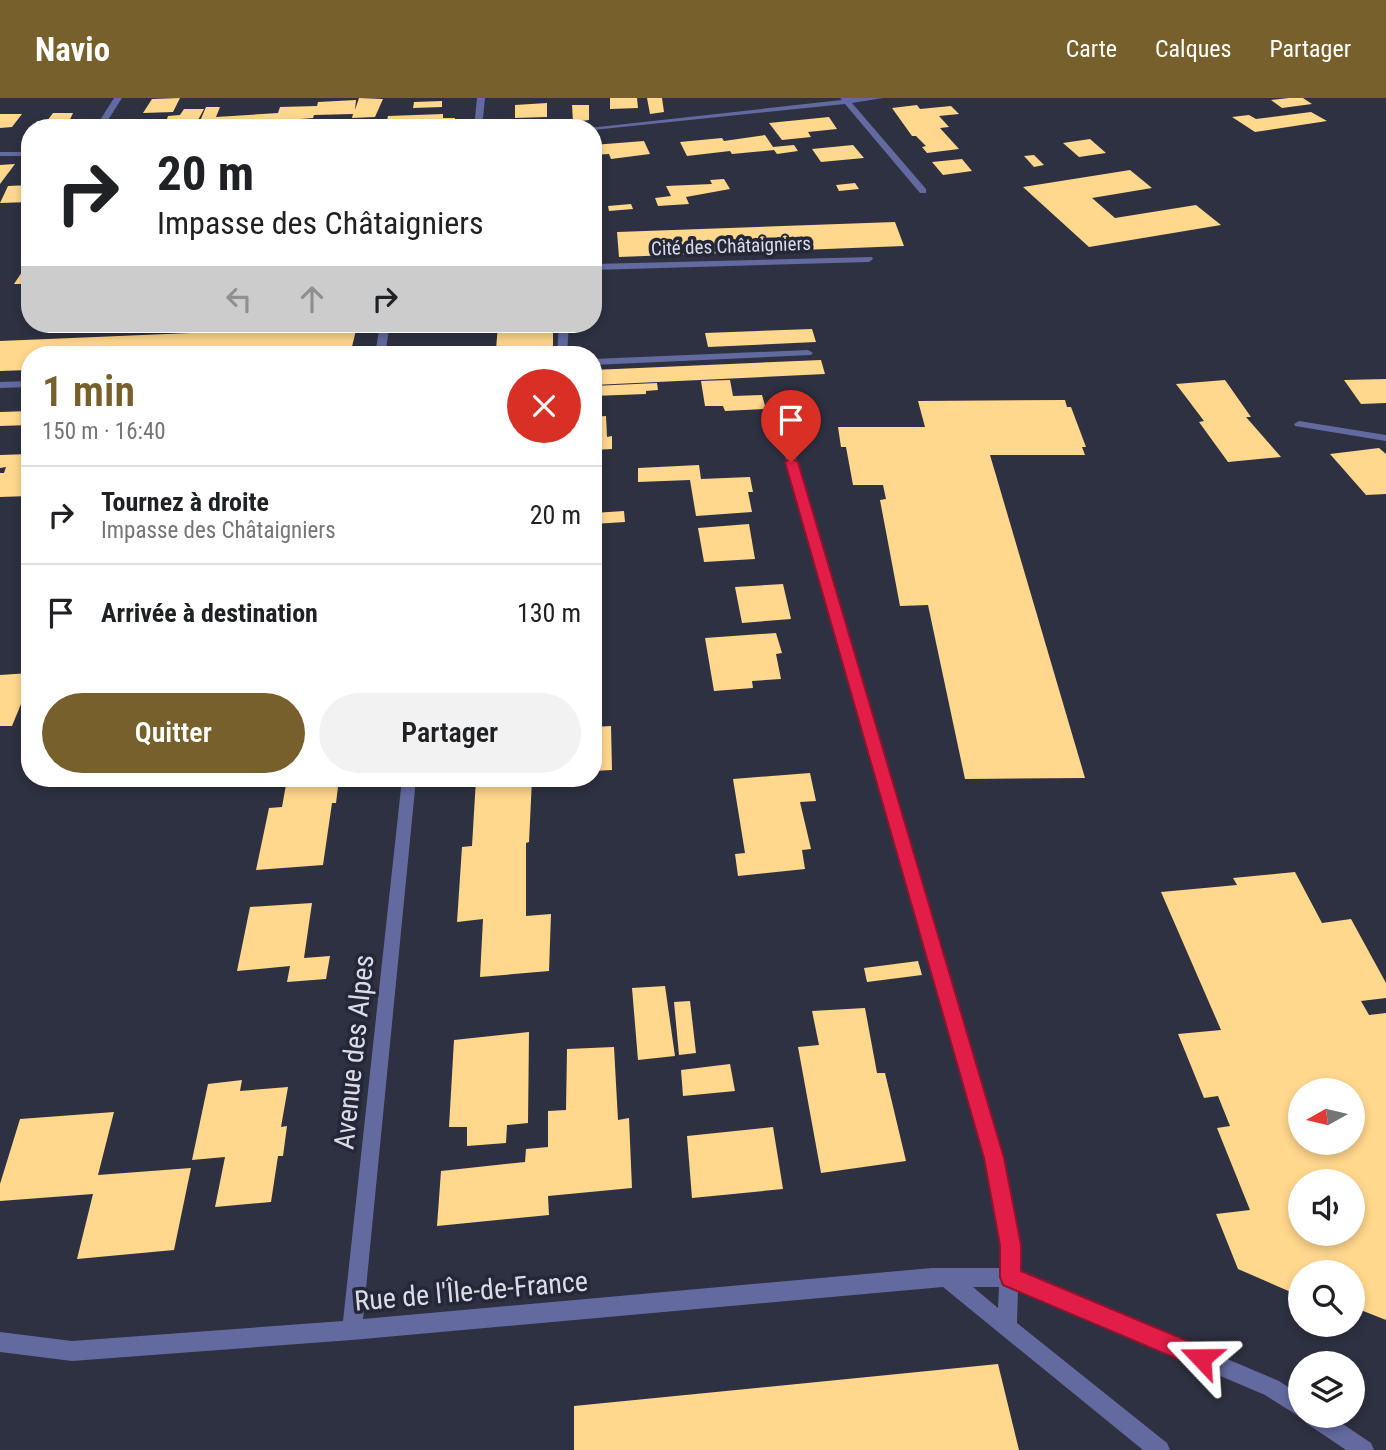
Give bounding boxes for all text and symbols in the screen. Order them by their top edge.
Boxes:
text: Navio [35,30,110,69]
text: Carte [1066,35,1117,63]
text: Calques [1155,35,1231,63]
text: Partager [1269,35,1351,63]
text: 20 m [157,145,254,202]
icon: right [42,147,133,238]
text: Impasse des Châtaigniers [157,204,484,242]
street label: Cité des Châtaigniers [651,232,811,260]
icon: left [220,280,258,318]
icon: ahead [293,280,331,318]
icon: right [366,280,404,318]
text: 1 min [42,367,135,416]
button: close [507,369,581,443]
pin [761,390,821,462]
icon: arrive [772,401,810,439]
text: 150 m · 16:40 [42,418,166,445]
text: Tournez à droite [101,487,269,517]
icon: right [42,496,80,534]
text: 20 m [530,500,581,530]
text: Impasse des Châtaigniers [101,517,336,544]
icon: arrive [42,594,80,632]
text: Arrivée à destination [101,598,318,628]
text: 130 m [517,598,581,628]
button: Quitter [42,693,305,773]
button: Partager [319,693,581,773]
street label: Avenue des Alpes [327,953,381,1151]
north arrow [1288,1078,1365,1155]
map controls [1288,1078,1365,1428]
button: sound [1288,1169,1365,1246]
button: search [1288,1260,1365,1337]
street label: Rue de l'Île-de-France [353,1264,589,1318]
position arrow [1164,1321,1238,1395]
button: layers [1288,1351,1365,1428]

